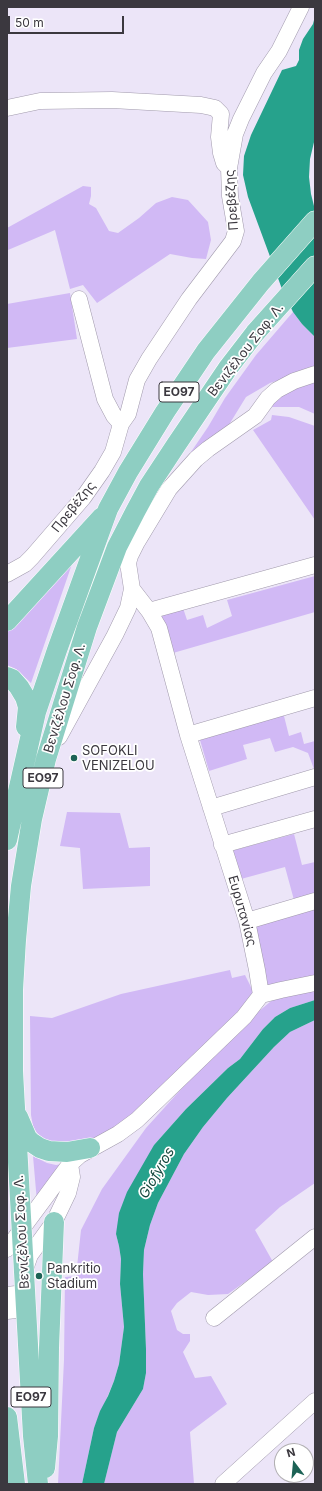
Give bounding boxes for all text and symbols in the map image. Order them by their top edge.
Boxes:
scale bar [10,8,126,34]
text: 50 m [15,15,44,30]
street label: Πρεβέζης [222,169,242,231]
street label: Βενιζέλου Σοφ. Λ. [205,300,287,400]
road number: ΕΟ97 [159,382,199,402]
street label: Πρεβέζης [49,478,99,536]
street label: Βενιζέλου Σοφ. Λ. [41,641,89,755]
place label: SOFOKLI VENIZELOU [82,743,155,774]
marker: SOFOKLI VENIZELOU [69,753,79,763]
road number: ΕΟ97 [23,768,63,788]
street label: Ευρυτανίας [224,874,260,948]
water label: Giofyros [136,1144,178,1202]
street label: Βενιζέλου Σοφ. Λ. [11,1175,33,1289]
place label: Pankritio Stadium [47,1261,101,1292]
marker: Pankritio Stadium [34,1271,44,1281]
road number: ΕΟ97 [11,1387,51,1407]
north arrow [274,1443,314,1483]
text: N [285,1445,297,1460]

